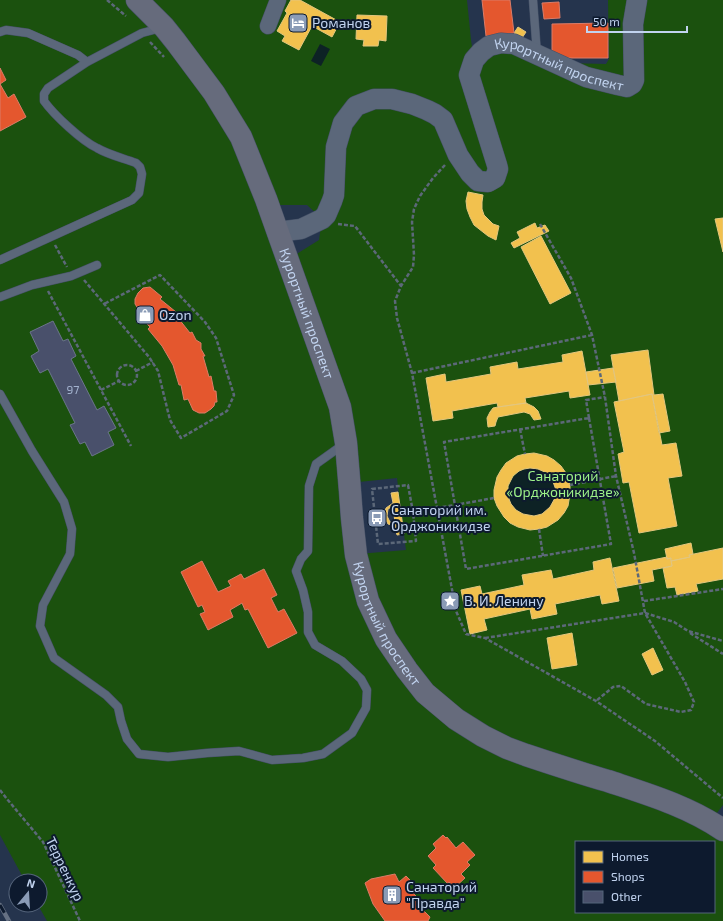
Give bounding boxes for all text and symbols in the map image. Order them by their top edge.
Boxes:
scale bar [587,8,687,34]
hotel icon: Романов [287,12,309,34]
place label: Романов [312,14,370,31]
text: 50 m [593,14,620,28]
street label: Курортный проспект [492,34,626,94]
street label: Курортный проспект [276,246,338,381]
shop icon: Ozon [134,304,156,326]
place label: Ozon [159,306,192,323]
house number: 97 [66,382,80,396]
park label: Санаторий «Орджоникидзе» [506,467,620,500]
place label: Санаторий им. Орджоникидзе [391,501,491,534]
bus stop icon: Санаторий им. Орджоникидзе [366,507,388,529]
street label: Курортный проспект [350,559,425,689]
place icon: В. И. Ленину [439,590,461,612]
place label: В. И. Ленину [464,592,544,609]
street label: Терренкур [43,834,88,904]
legend [575,841,715,913]
text: Homes [611,849,649,863]
text: Shops [611,869,645,883]
north arrow [8,873,48,913]
text: N [25,876,37,890]
place label: Санаторий "Правда" [406,878,477,911]
building icon: Санаторий "Правда" [381,884,403,906]
text: Other [611,889,642,903]

